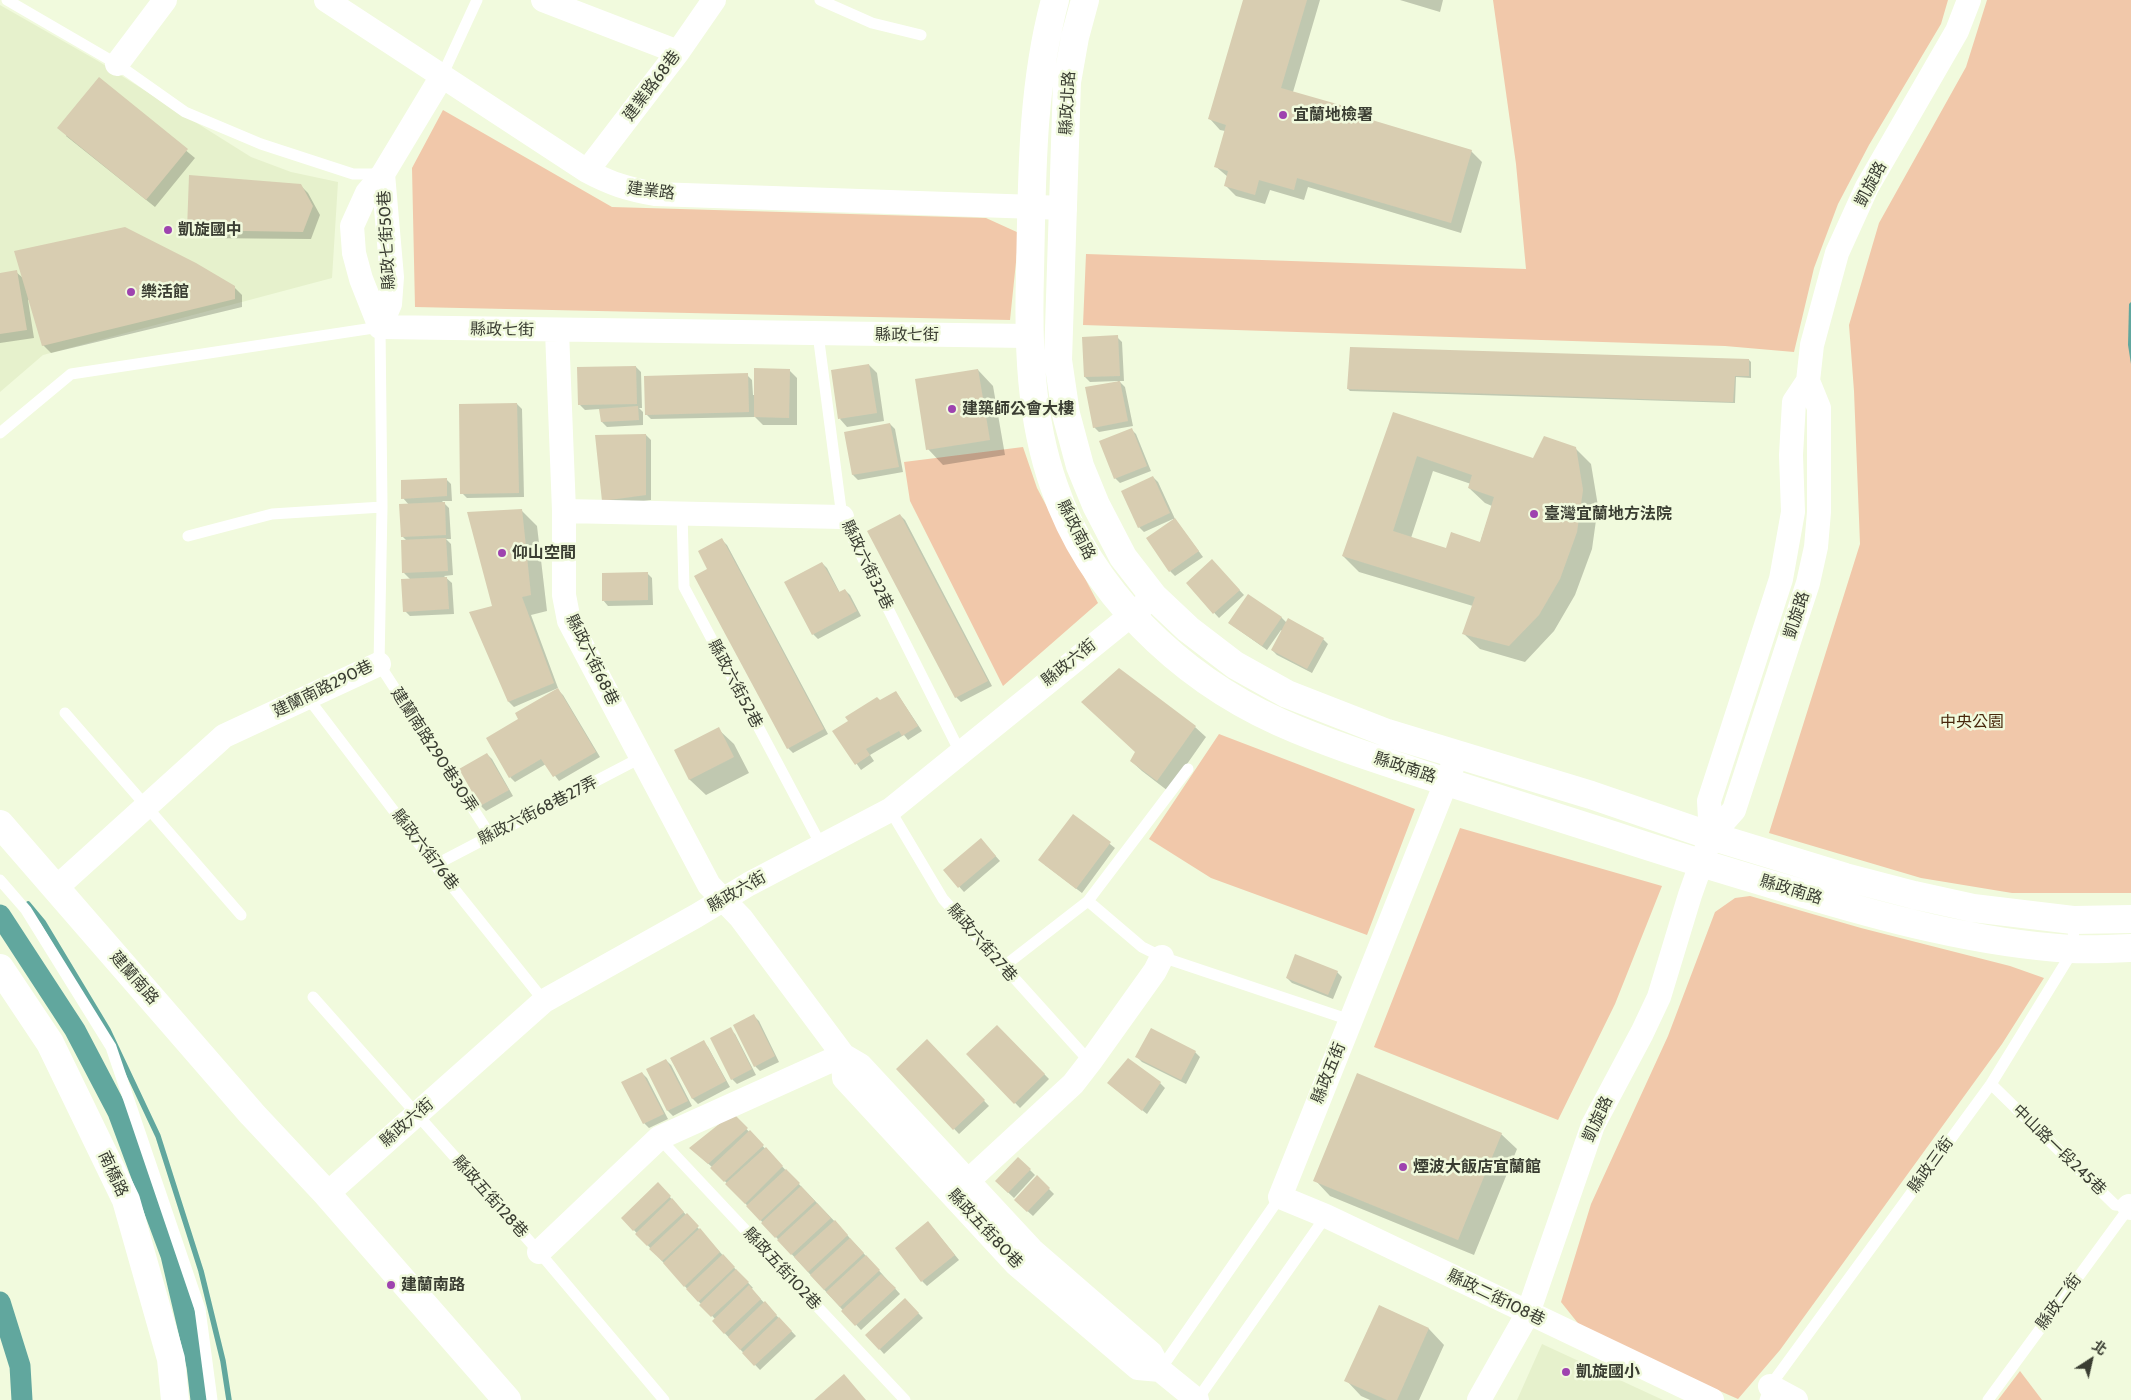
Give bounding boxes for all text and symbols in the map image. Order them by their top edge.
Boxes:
street label: 建業路68巷 [619,47,685,125]
street label: 縣政北路 [1057,71,1079,135]
place label: 宜蘭地檢署 [1293,105,1373,125]
marker: 宜蘭地檢署 [1277,109,1289,121]
street label: 凱旋路 [1851,158,1891,210]
street label: 建業路 [626,179,676,203]
street label: 縣政七街50巷 [375,190,399,290]
place label: 凱旋國中 [178,220,242,240]
marker: 凱旋國中 [162,224,174,236]
place label: 樂活館 [141,282,189,302]
marker: 樂活館 [125,286,137,298]
street label: 縣政七街 [470,320,534,340]
street label: 縣政七街 [875,325,939,345]
place label: 建築師公會大樓 [962,399,1074,419]
marker: 建築師公會大樓 [946,403,958,415]
street label: 縣政南路 [1053,497,1099,563]
place label: 臺灣宜蘭地方法院 [1544,504,1672,524]
marker: 臺灣宜蘭地方法院 [1528,508,1540,520]
street label: 縣政六街32巷 [837,517,897,613]
place label: 仰山空間 [512,543,576,563]
marker: 仰山空間 [496,547,508,559]
street label: 凱旋路 [1780,589,1814,641]
street label: 縣政六街68巷 [562,611,622,709]
street label: 縣政六街 [1038,635,1100,691]
street label: 縣政六街52巷 [704,637,766,731]
street label: 建蘭南路290巷 [270,657,376,721]
street label: 建蘭南路290巷30弄 [387,684,481,816]
park label: 中央公園 [1940,712,2004,732]
street label: 縣政南路 [1372,749,1438,787]
street label: 縣政六街68巷27弄 [475,773,601,849]
street label: 縣政六街76巷 [388,806,462,894]
street label: 縣政六街 [704,868,770,916]
street label: 縣政南路 [1758,871,1824,909]
street label: 縣政六街27巷 [943,900,1021,986]
street label: 建蘭南路 [106,948,162,1008]
street label: 縣政五街 [1308,1040,1350,1106]
street label: 凱旋路 [1579,1093,1617,1145]
street label: 縣政六街 [377,1095,437,1151]
street label: 中山路一段245巷 [2008,1101,2110,1199]
street label: 縣政三街 [1904,1133,1958,1197]
street label: 南橋路 [94,1148,132,1200]
street label: 縣政五街128巷 [448,1152,532,1242]
place label: 煙波大飯店宜蘭館 [1413,1157,1541,1177]
marker: 煙波大飯店宜蘭館 [1397,1161,1409,1173]
street label: 縣政五街80巷 [944,1186,1026,1272]
street label: 縣政五街102巷 [739,1224,825,1314]
street label: 縣政二街108巷 [1444,1266,1548,1330]
street label: 縣政二街 [2032,1270,2086,1334]
place label: 建蘭南路 [401,1275,465,1295]
marker: 建蘭南路 [385,1279,397,1291]
north arrow [2066,1335,2116,1385]
text: 北 [2089,1336,2111,1359]
place label: 凱旋國小 [1576,1362,1640,1382]
marker: 凱旋國小 [1560,1366,1572,1378]

